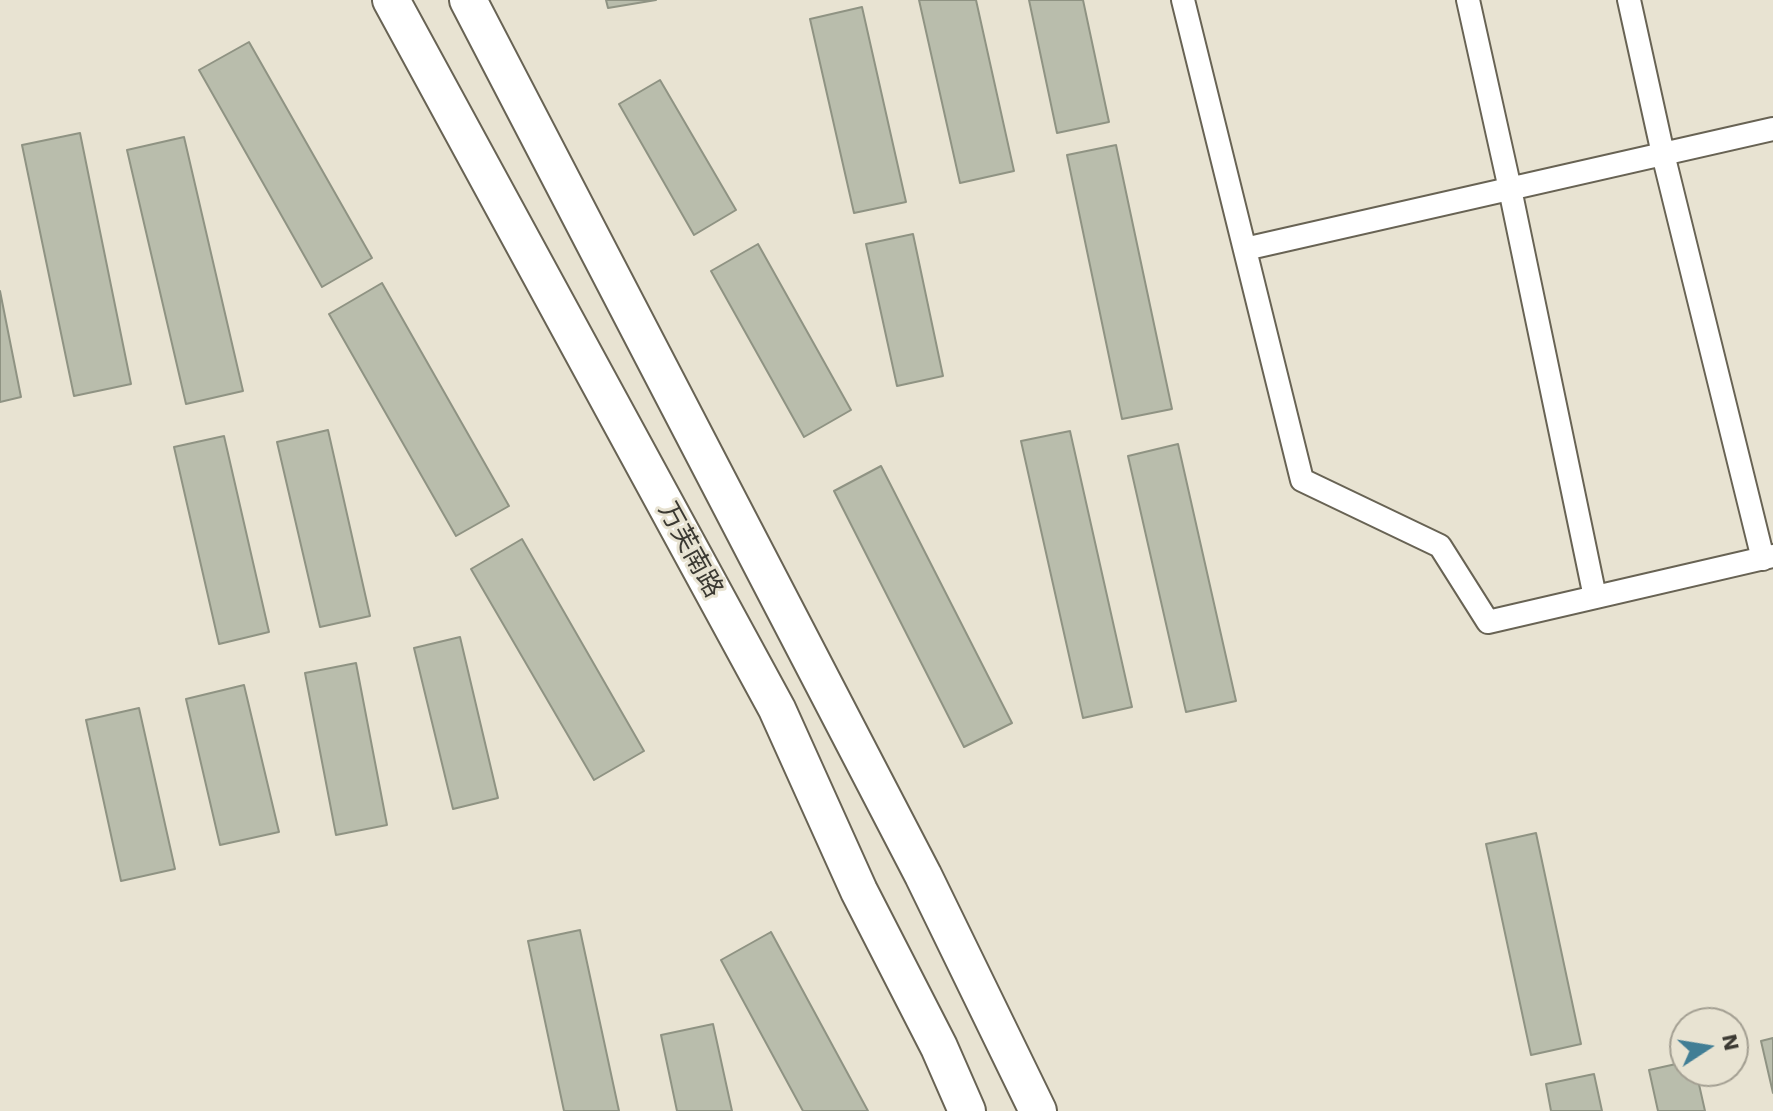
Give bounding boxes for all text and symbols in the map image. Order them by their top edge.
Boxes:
street label: 万芙南路 [651,497,729,603]
north arrow [1669,1007,1749,1087]
text: N [1717,1032,1745,1053]

